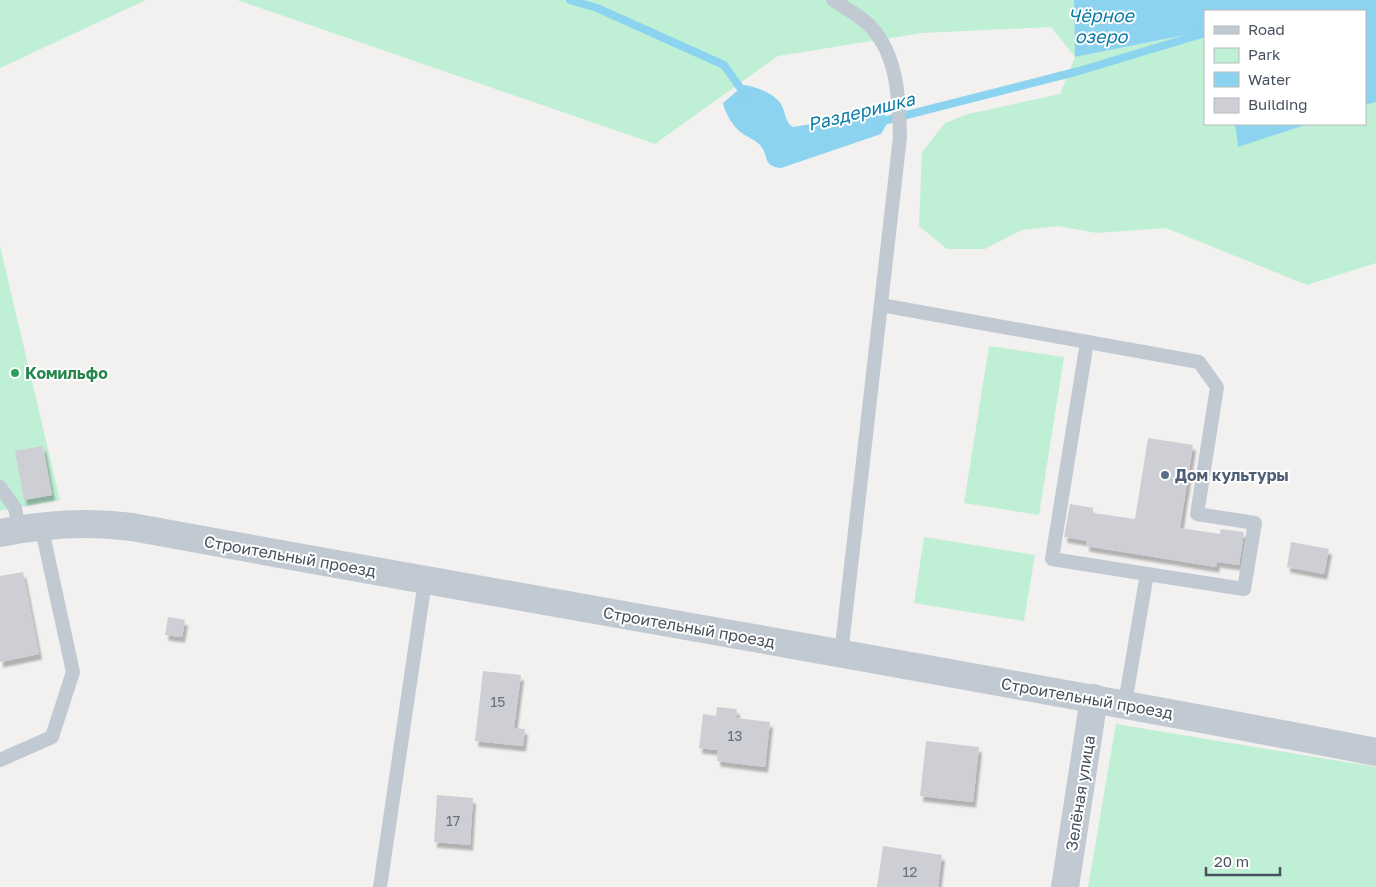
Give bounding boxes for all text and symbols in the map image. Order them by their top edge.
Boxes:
water label: Чёрное озеро [1068,4,1135,47]
legend [1204,10,1366,125]
text: Road [1248,20,1285,38]
text: Park [1248,45,1281,63]
text: Water [1248,70,1291,88]
water label: Раздеришка [805,87,918,135]
text: Building [1248,95,1308,113]
place label: Комильфо [25,363,108,383]
marker: Комильфо [9,367,21,379]
place label: Дом культуры [1175,465,1289,485]
marker: Дом культуры [1159,469,1171,481]
street label: Строительный проезд [203,531,378,581]
street label: Строительный проезд [602,602,777,652]
street label: Строительный проезд [1000,673,1175,723]
house number: 15 [491,693,505,710]
house number: 13 [728,727,742,744]
street label: Зелёная улица [1061,734,1099,852]
house number: 17 [446,812,460,829]
scale bar [1206,844,1280,876]
text: 20 m [1214,852,1249,870]
house number: 12 [903,863,917,880]

